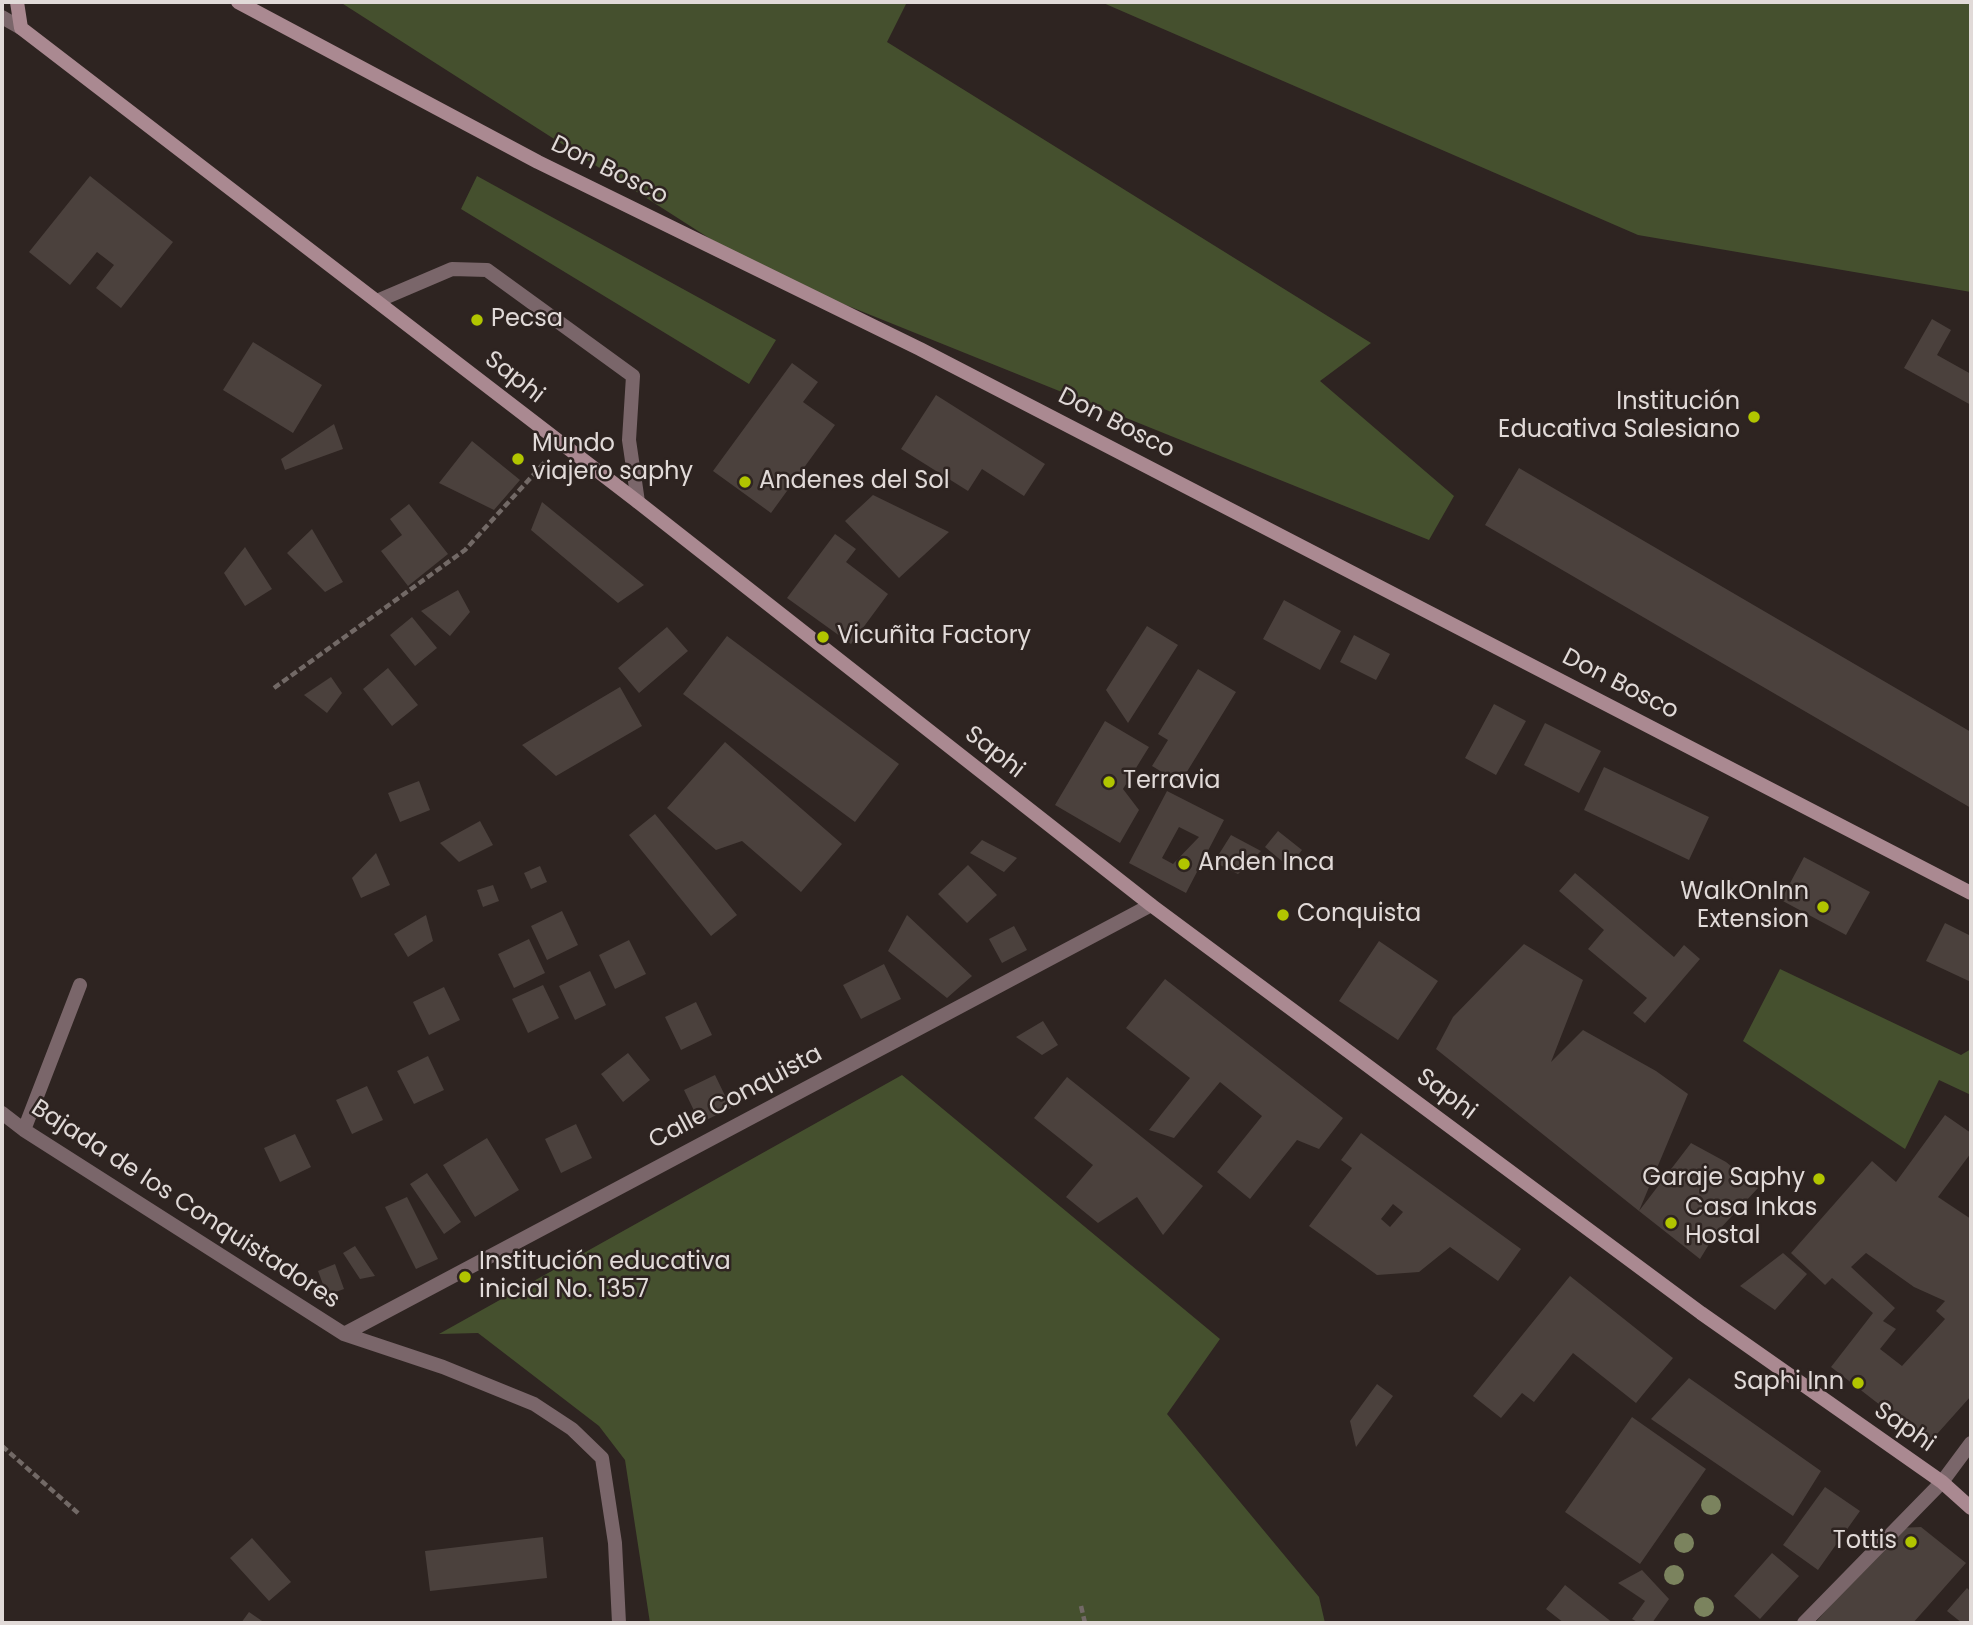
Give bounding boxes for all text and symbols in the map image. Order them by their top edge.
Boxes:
street label: Don Bosco [546,130,672,212]
place label: Pecsa [491,306,563,334]
marker: Pecsa [469,312,485,328]
street label: Saphi [478,346,550,410]
street label: Don Bosco [1053,382,1179,466]
place label: Institución Educativa Salesiano [1498,389,1740,445]
marker: Institución Educativa Salesiano [1746,409,1762,425]
place label: Mundo viajero saphy [532,431,693,487]
marker: Mundo viajero saphy [510,451,526,467]
place label: Andenes del Sol [759,468,950,496]
marker: Andenes del Sol [737,474,753,490]
place label: Vicuñita Factory [837,623,1031,651]
marker: Vicuñita Factory [815,629,831,645]
street label: Don Bosco [1557,643,1683,727]
street label: Saphi [958,721,1030,785]
place label: Terravia [1123,768,1221,796]
marker: Terravia [1101,774,1117,790]
place label: Anden Inca [1198,850,1334,878]
marker: Anden Inca [1176,856,1192,872]
place label: WalkOnInn Extension [1680,879,1809,935]
marker: WalkOnInn Extension [1815,899,1831,915]
place label: Conquista [1297,901,1421,929]
marker: Conquista [1275,907,1291,923]
street label: Calle Conquista [644,1040,828,1156]
street label: Saphi [1410,1063,1482,1127]
street label: Bajada de los Conquistadores [25,1094,345,1316]
place label: Garaje Saphy [1642,1165,1805,1193]
marker: Garaje Saphy [1811,1171,1827,1187]
place label: Casa Inkas Hostal [1685,1195,1817,1251]
marker: Casa Inkas Hostal [1663,1215,1679,1231]
place label: Institución educativa inicial No. 1357 [479,1249,731,1305]
marker: Institución educativa inicial No. 1357 [457,1269,473,1285]
place label: Saphi Inn [1733,1369,1844,1397]
marker: Saphi Inn [1850,1375,1866,1391]
street label: Saphi [1868,1397,1940,1459]
place label: Tottis [1833,1528,1897,1556]
marker: Tottis [1903,1534,1919,1550]

